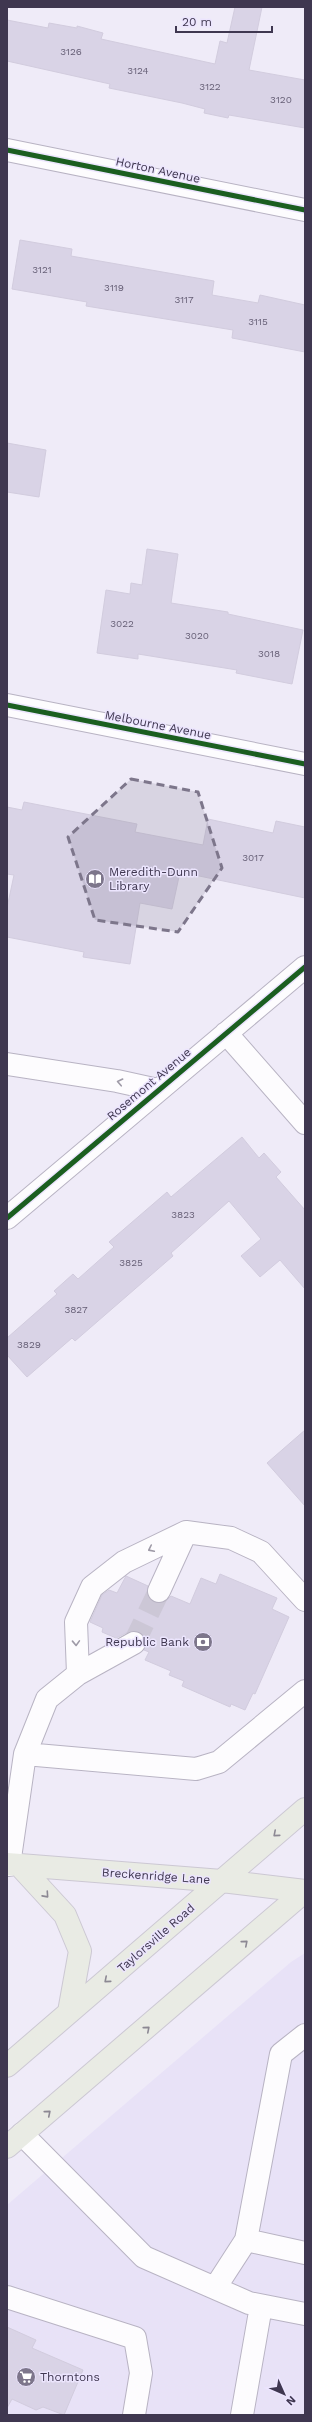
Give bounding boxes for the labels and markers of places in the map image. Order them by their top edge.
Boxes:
place label: Meredith-Dunn Library [109,865,198,893]
library icon: Meredith-Dunn Library [84,868,106,890]
bank icon: Republic Bank [192,1631,214,1653]
place label: Republic Bank [105,1635,189,1649]
supermarket icon: Thorntons [15,2366,37,2388]
place label: Thorntons [40,2370,100,2384]

